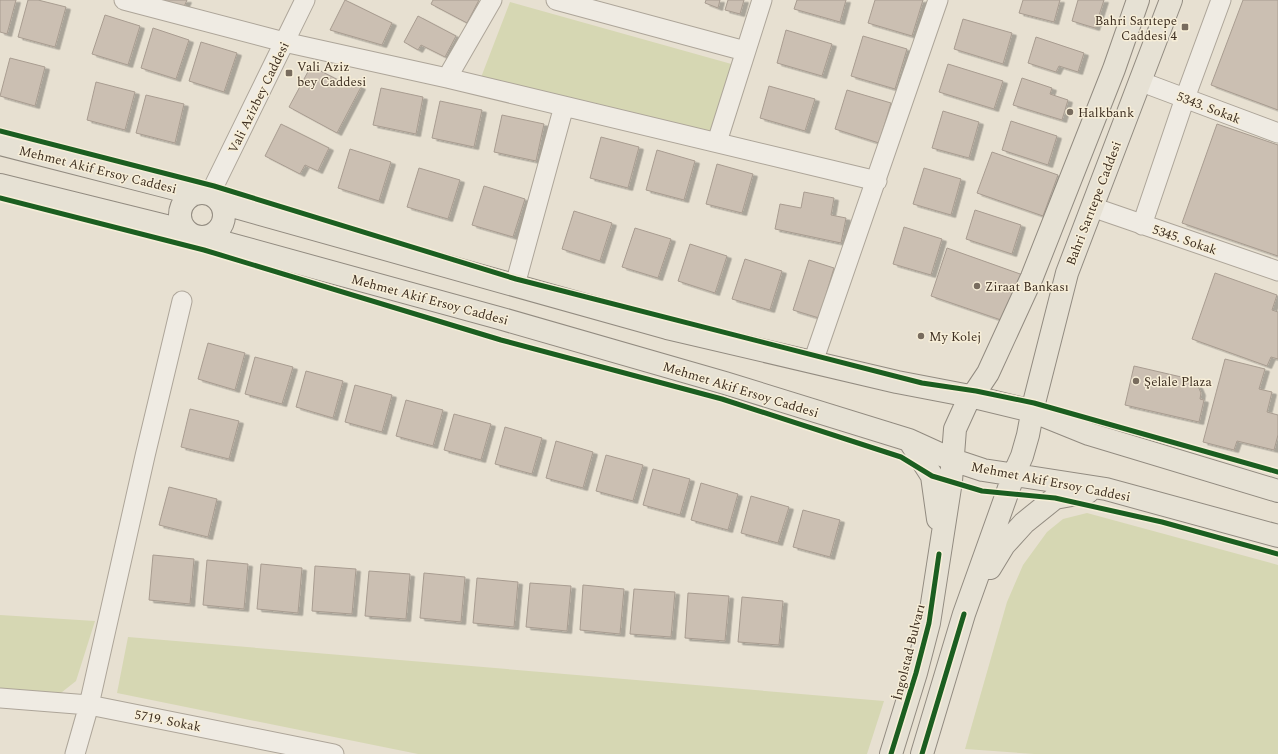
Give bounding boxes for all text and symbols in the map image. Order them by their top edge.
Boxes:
place label: Bahri Sarıtepe Caddesi 4 [1095,11,1177,46]
marker: Bahri Sarıtepe Caddesi 4 [1180,22,1190,32]
street label: Vali Azizbey Caddesi [223,38,295,157]
place label: Vali Aziz bey Caddesi [297,57,366,92]
marker: Vali Aziz bey Caddesi [284,68,294,78]
street label: 5343. Sokak [1174,87,1244,129]
place label: Halkbank [1078,103,1134,123]
marker: Halkbank [1065,107,1075,117]
street label: Bahri Sarıtepe Caddesi [1061,138,1127,268]
street label: Mehmet Akif Ersoy Caddesi [17,141,179,199]
street label: 5345. Sokak [1150,220,1220,260]
street label: Mehmet Akif Ersoy Caddesi [349,269,511,331]
place label: Ziraat Bankası [985,277,1069,297]
marker: Ziraat Bankası [972,281,982,291]
place label: My Kolej [929,327,981,347]
marker: My Kolej [916,331,926,341]
street label: Mehmet Akif Ersoy Caddesi [660,357,821,423]
place label: Şelale Plaza [1144,372,1213,392]
marker: Şelale Plaza [1131,376,1141,386]
street label: Mehmet Akif Ersoy Caddesi [969,457,1132,507]
street label: İngolstad Bulvarı [887,602,931,703]
street label: 5719. Sokak [133,705,203,737]

